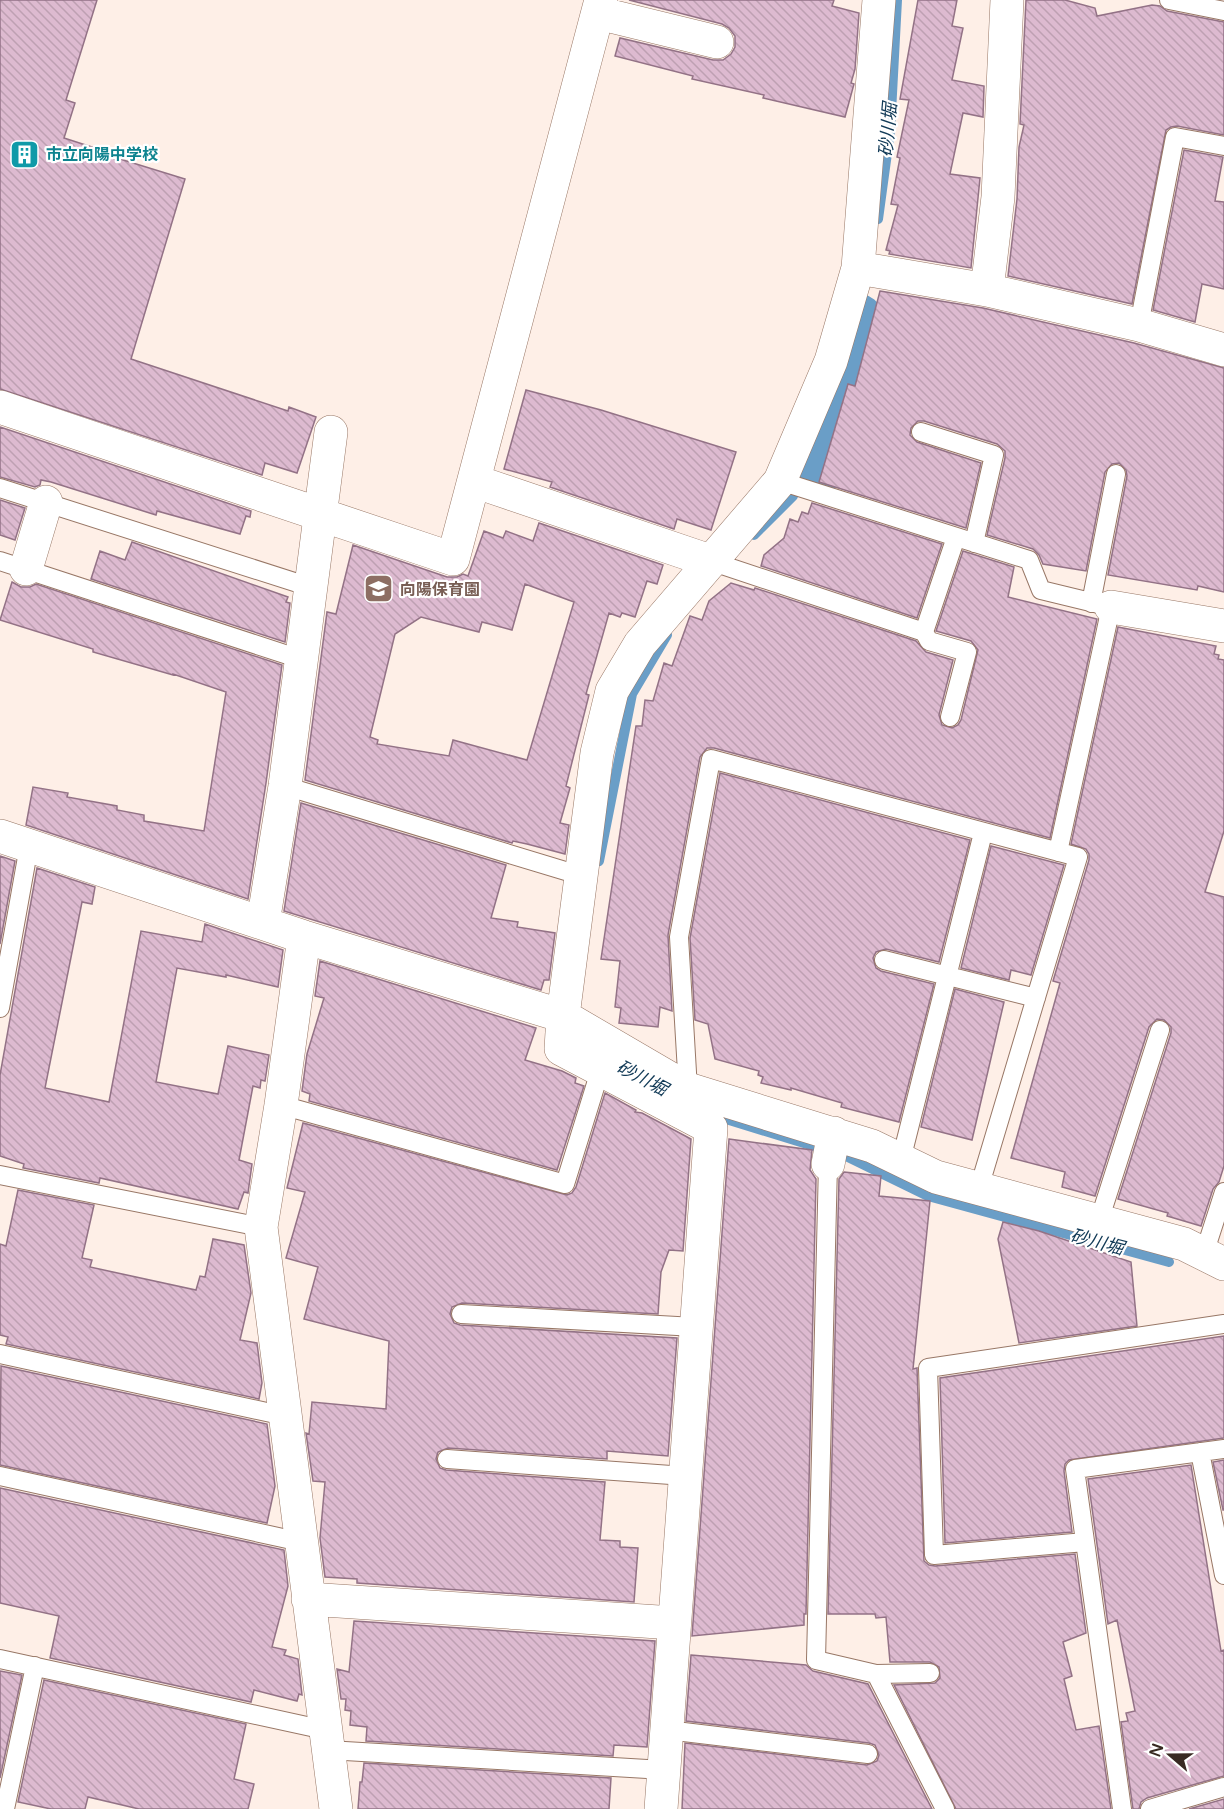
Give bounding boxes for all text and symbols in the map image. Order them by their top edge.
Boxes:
water label: 砂川堀 [875,99,902,158]
building icon: 市立向陽中学校 [9,138,41,170]
place label: 市立向陽中学校 [46,145,158,165]
school or university icon: 向陽保育園 [363,573,395,605]
place label: 向陽保育園 [400,580,480,600]
water label: 砂川堀 [613,1056,674,1102]
water label: 砂川堀 [1068,1224,1129,1260]
north arrow [1140,1725,1200,1785]
text: N [1145,1741,1168,1760]

